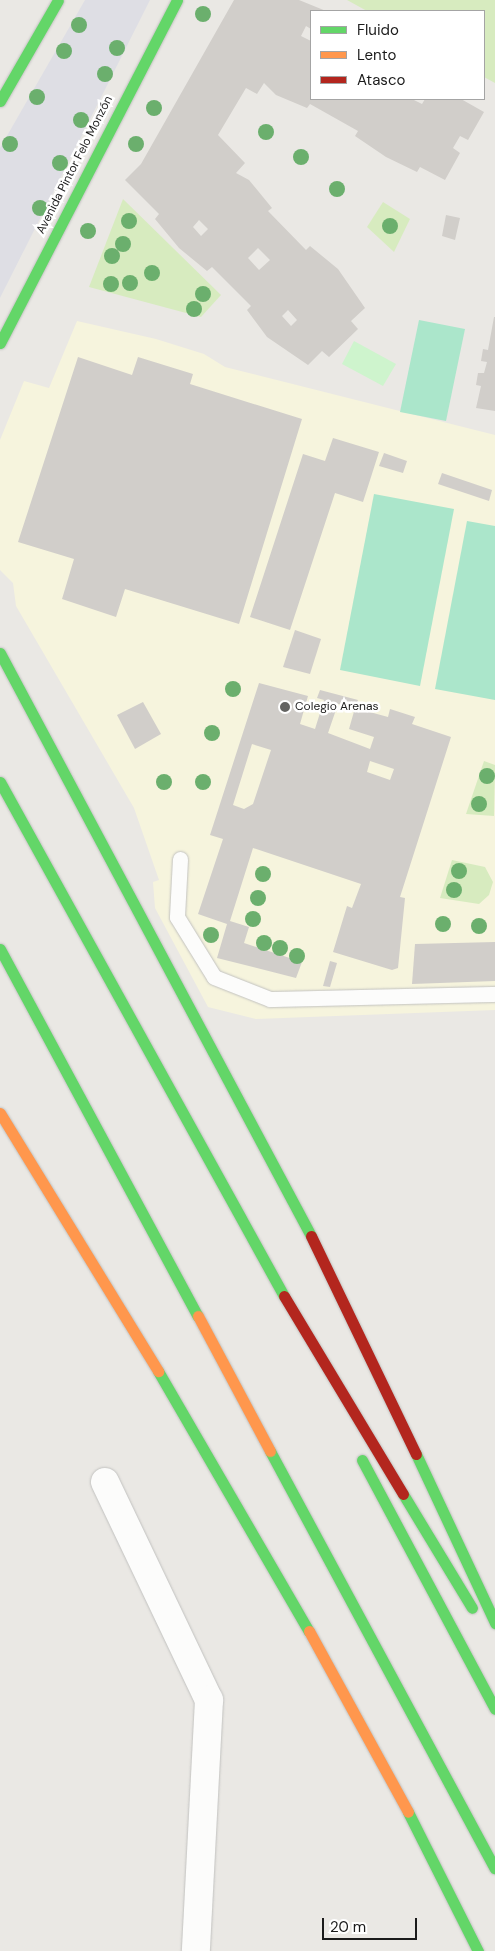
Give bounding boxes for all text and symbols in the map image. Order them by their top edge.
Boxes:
legend [310,10,485,100]
text: Fluido [357,20,399,40]
text: Lento [357,45,396,65]
text: Atasco [357,70,405,90]
street label: Avenida Pintor Felo Monzón [34,94,116,236]
place label: Colegio Arenas [295,700,378,714]
marker: Colegio Arenas [279,701,291,713]
scale bar [325,1908,420,1940]
text: 20 m [330,1917,366,1937]

